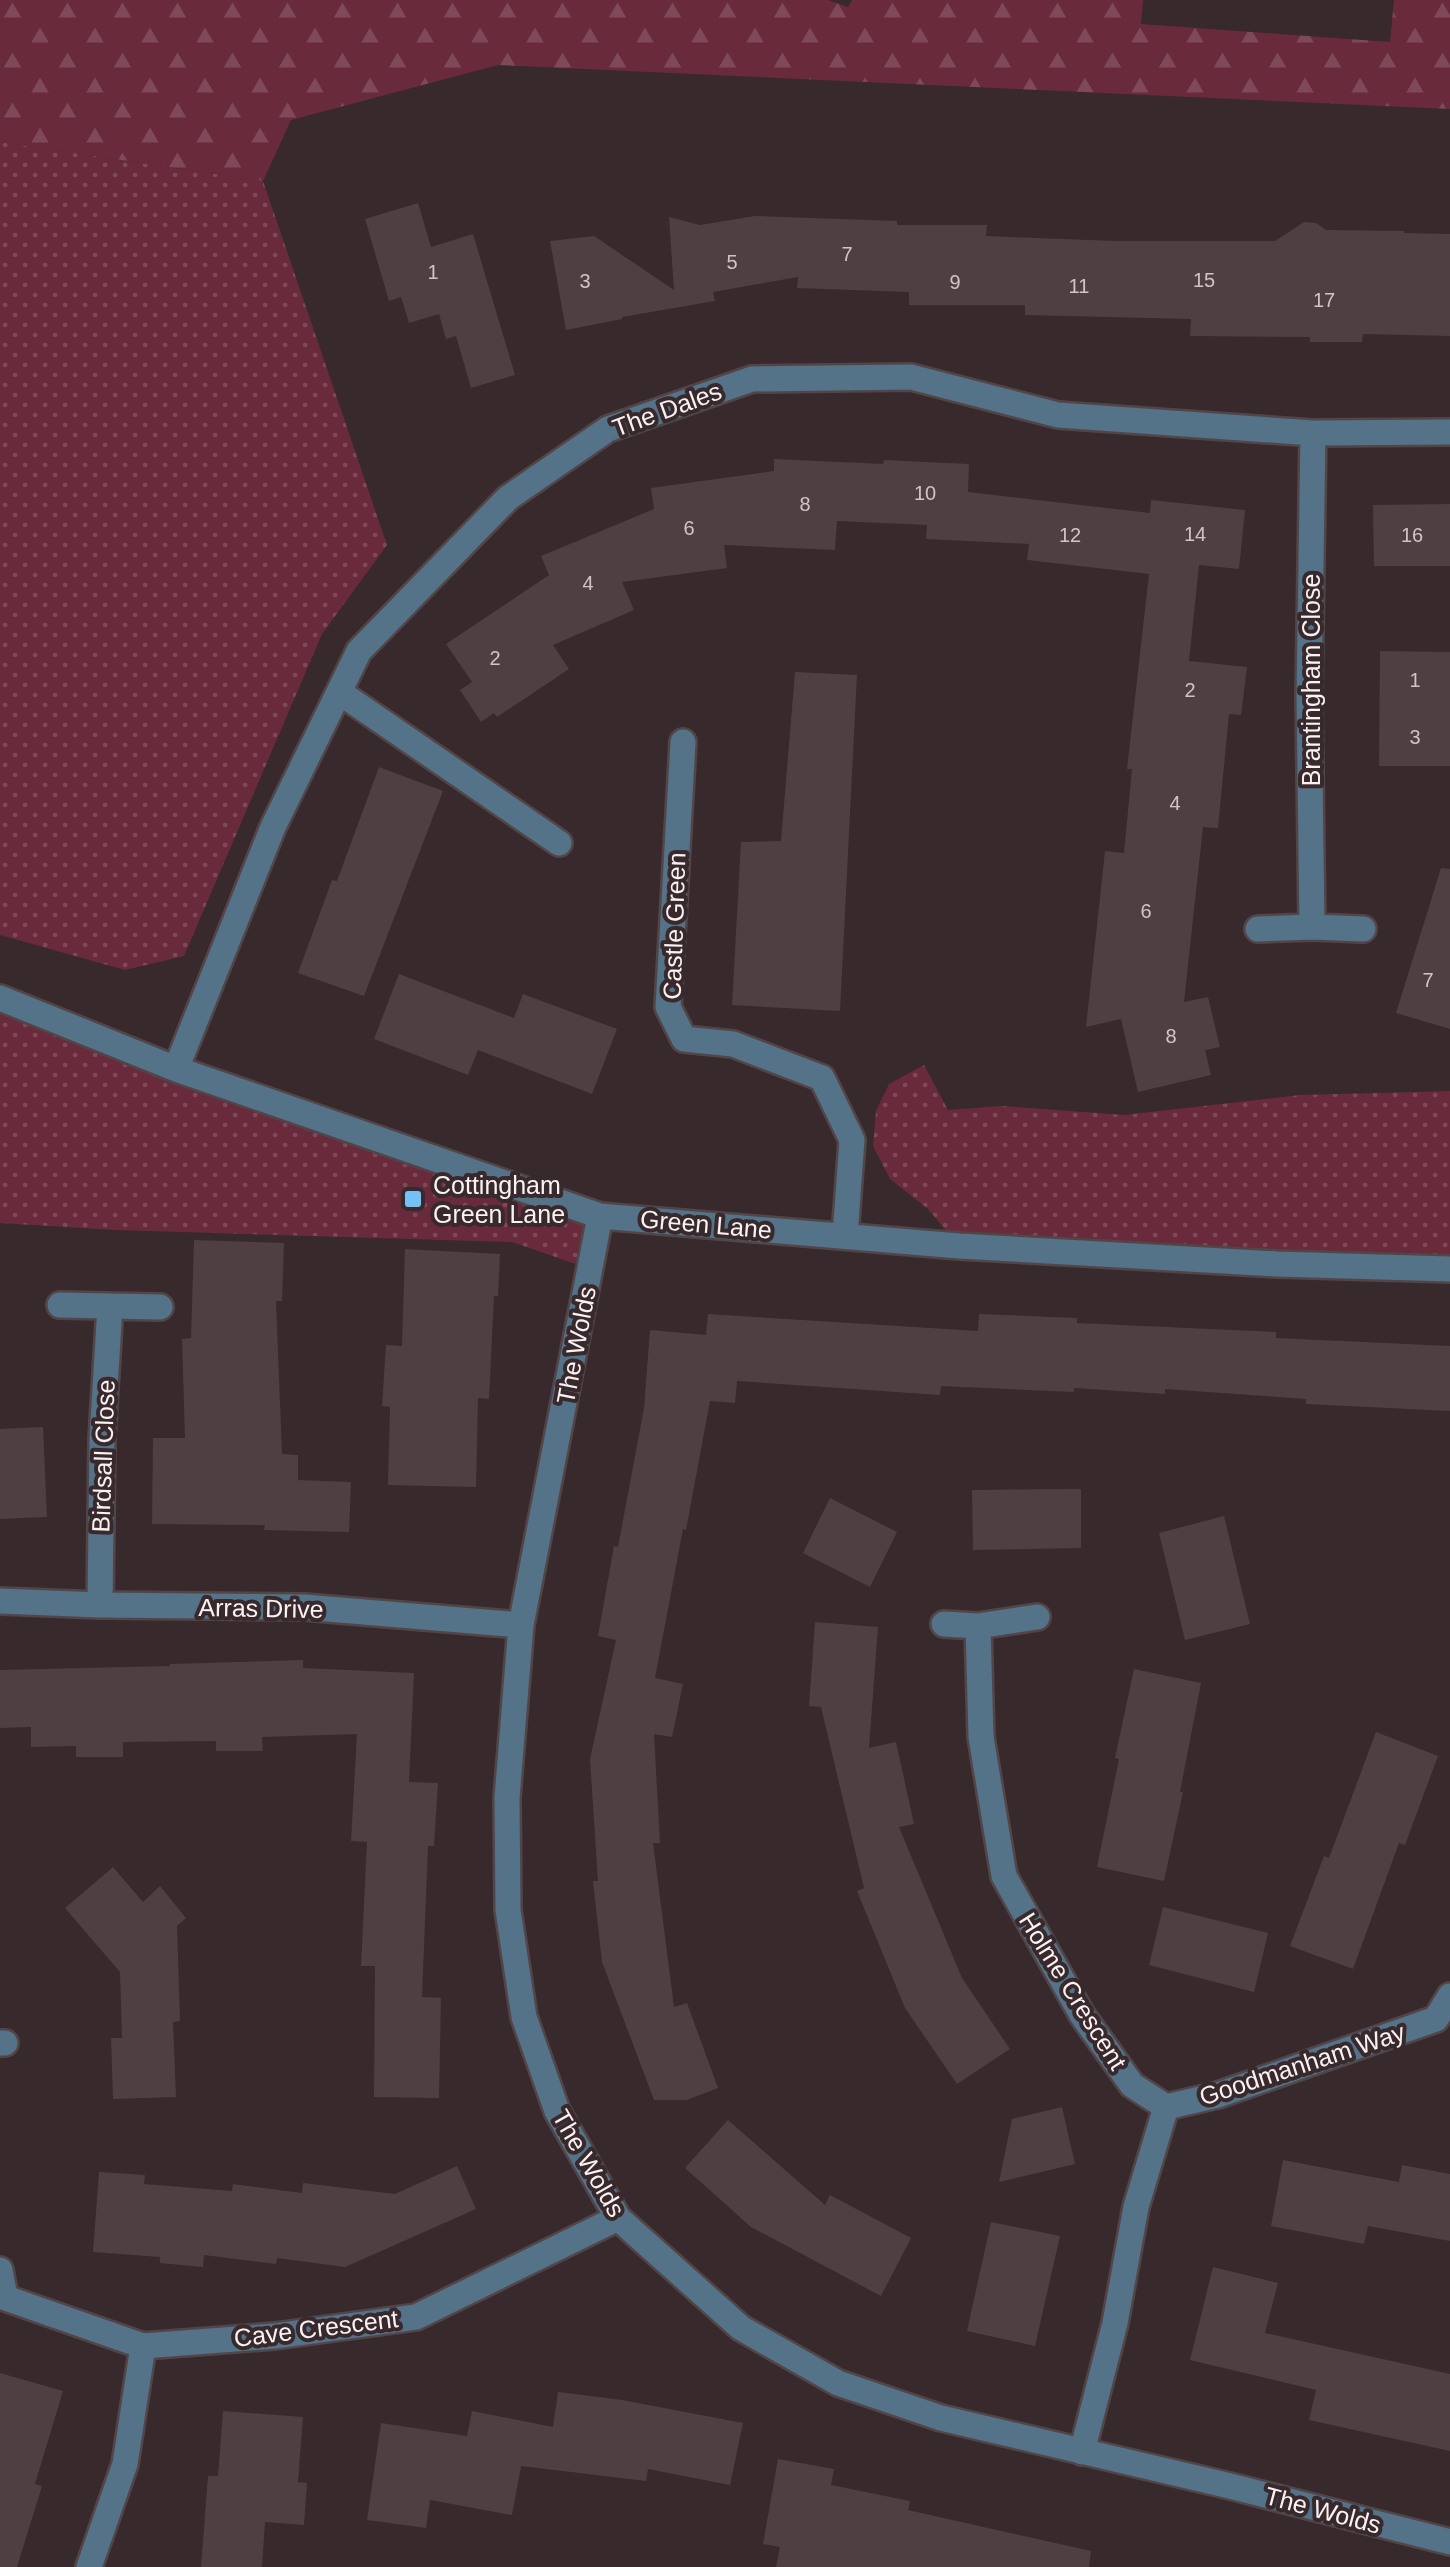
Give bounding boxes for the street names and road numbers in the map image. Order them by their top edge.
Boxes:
street label: The Dales [609,376,725,442]
street label: Brantingham Close [1297,574,1325,786]
street label: Castle Green [657,852,691,1000]
street label: Green Lane [639,1204,773,1244]
street label: The Wolds [551,1284,601,1406]
street label: Birdsall Close [86,1379,120,1533]
street label: Arras Drive [198,1593,324,1623]
street label: Holme Crescent [1014,1908,1132,2074]
street label: Goodmanham Way [1196,2017,1409,2110]
street label: The Wolds [547,2104,631,2222]
street label: Cave Crescent [232,2304,400,2352]
street label: The Wolds [1262,2481,1384,2539]

